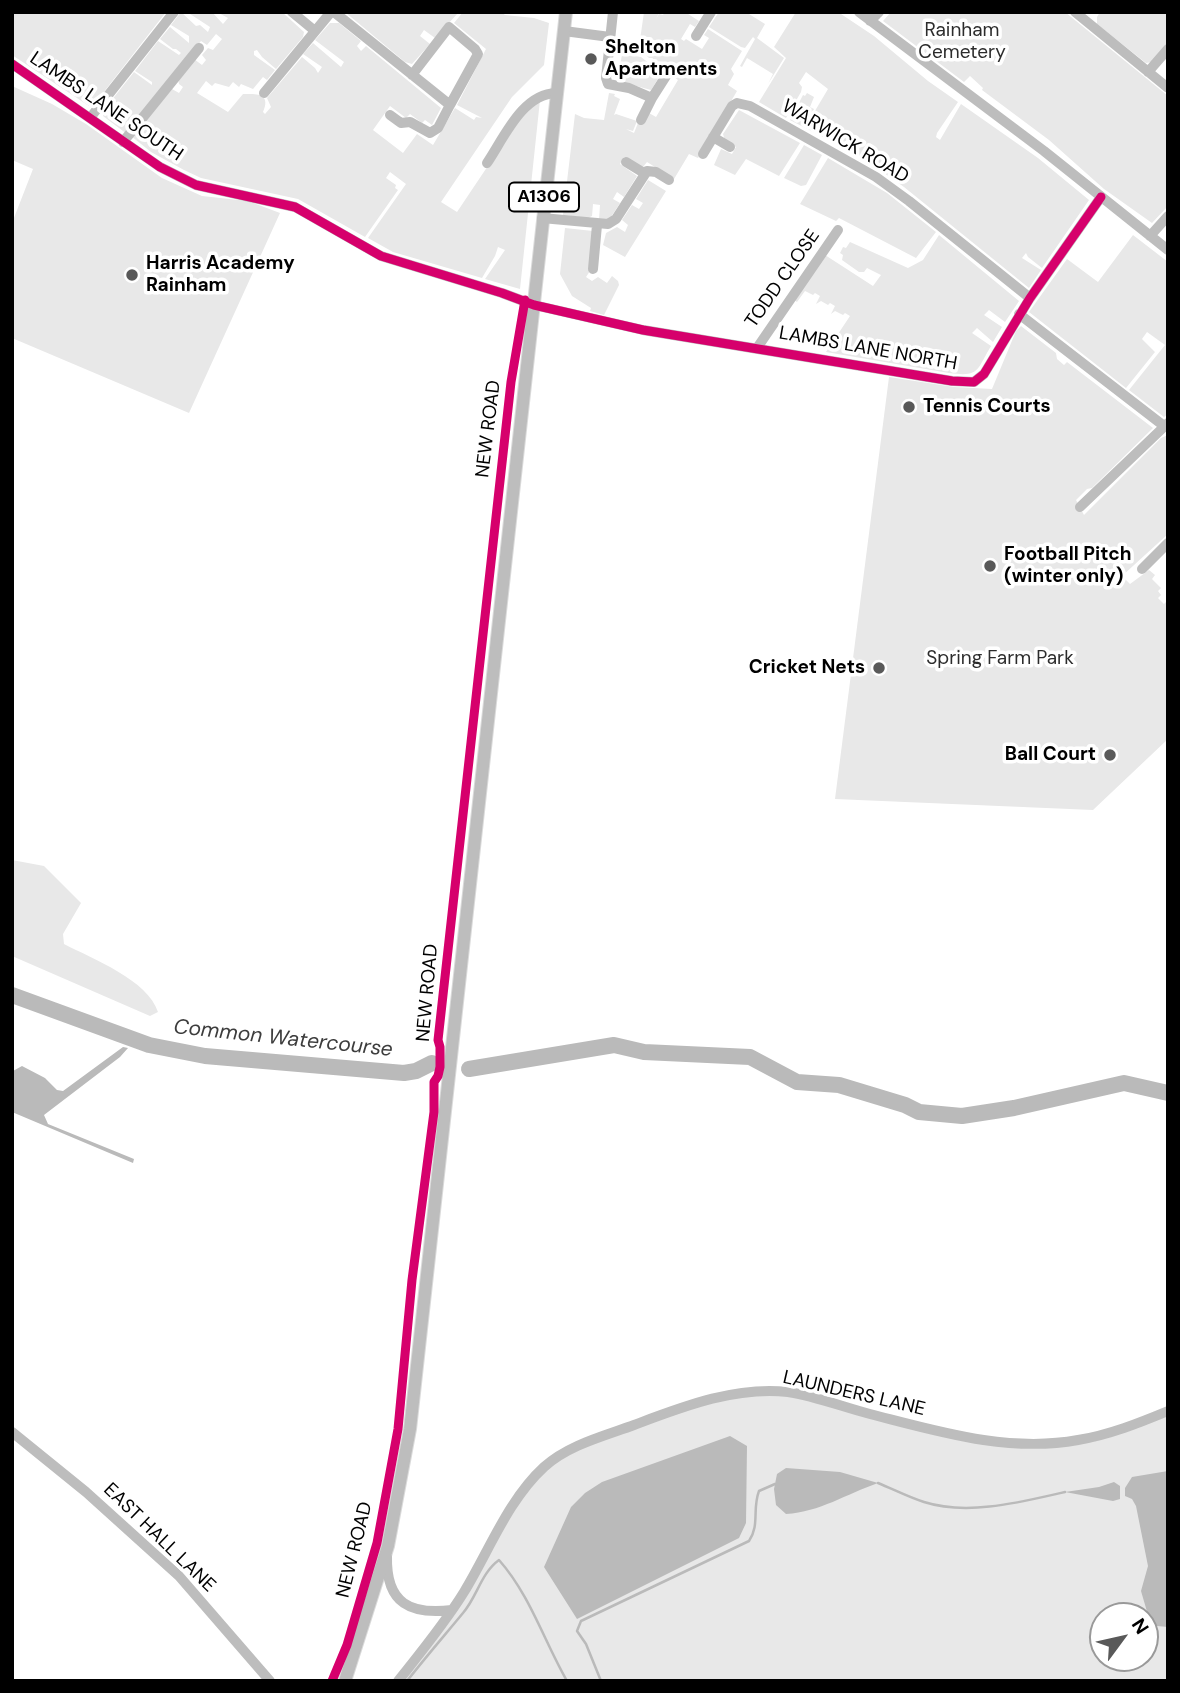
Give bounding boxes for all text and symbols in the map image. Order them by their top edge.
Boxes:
park label: Rainham Cemetery [918,20,1006,64]
place label: Shelton Apartments [605,37,717,81]
street label: LAMBS LANE SOUTH [25,47,187,167]
marker: Shelton Apartments [583,51,599,67]
street label: WARWICK ROAD [777,95,913,189]
road number: A1306 [509,182,579,212]
street label: TODD CLOSE [741,225,825,333]
place label: Harris Academy Rainham [146,253,295,297]
marker: Harris Academy Rainham [124,267,140,283]
street label: LAMBS LANE NORTH [777,322,959,376]
street label: NEW ROAD [472,379,506,479]
place label: Tennis Courts [923,396,1051,418]
marker: Tennis Courts [901,399,917,415]
place label: Football Pitch (winter only) [1004,544,1131,588]
marker: Football Pitch (winter only) [982,558,998,574]
park label: Spring Farm Park [926,648,1074,670]
place label: Cricket Nets [749,657,865,679]
marker: Cricket Nets [871,660,887,676]
place label: Ball Court [1005,744,1096,766]
marker: Ball Court [1102,747,1118,763]
street label: NEW ROAD [412,943,444,1043]
water label: Common Watercourse [172,1015,394,1063]
street label: LAUNDERS LANE [781,1367,927,1421]
street label: EAST HALL LANE [98,1479,220,1597]
street label: NEW ROAD [332,1500,378,1600]
north arrow [1089,1602,1159,1672]
text: N [1126,1614,1155,1639]

